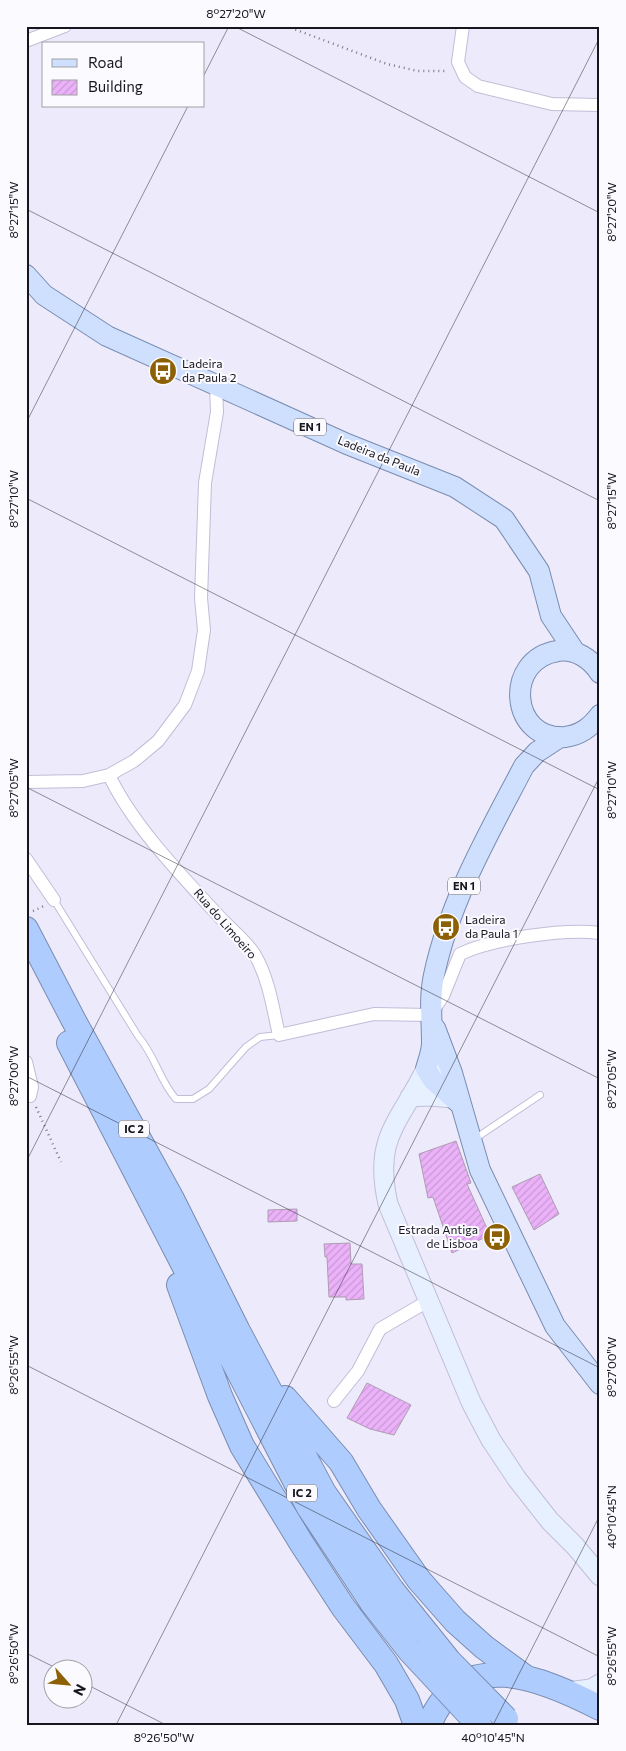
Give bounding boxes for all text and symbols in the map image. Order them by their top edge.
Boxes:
text: 8°27'20"W [206,6,266,20]
legend [42,42,205,108]
text: Road [88,53,123,71]
text: Building [88,77,143,95]
text: 8°27'15"W [6,181,20,239]
text: 8°27'20"W [604,182,618,242]
bus stop icon: Ladeira da Paula 2 [148,356,178,386]
place label: Ladeira da Paula 2 [182,356,237,384]
road number: EN 1 [294,418,326,436]
street label: Ladeira da Paula [336,432,423,478]
text: 8°27'10"W [6,470,20,528]
text: 8°27'15"W [604,472,618,530]
text: 8°27'05"W [6,758,20,818]
text: 8°27'10"W [604,761,618,819]
road number: EN 1 [448,878,480,894]
street label: Rua do Limoeiro [191,885,260,961]
bus stop icon: Ladeira da Paula 1 [431,912,461,942]
place label: Ladeira da Paula 1 [465,912,518,940]
text: 8°27'00"W [6,1046,20,1106]
text: 8°27'05"W [604,1049,618,1109]
road number: IC 2 [119,1120,149,1138]
place label: Estrada Antiga de Lisboa [398,1222,478,1250]
bus stop icon: Estrada Antiga de Lisboa [482,1222,512,1252]
text: 8°26'55"W [6,1335,20,1395]
text: 8°27'00"W [604,1337,618,1397]
road number: IC 2 [287,1485,317,1502]
text: 40°10'45"N [604,1485,618,1549]
text: 8°26'50"W [6,1624,20,1684]
text: 8°26'55"W [604,1626,618,1686]
north arrow [42,1658,92,1708]
text: N [70,1682,90,1699]
text: 8°26'50"W [134,1730,194,1744]
text: 40°10'45"N [461,1730,525,1744]

